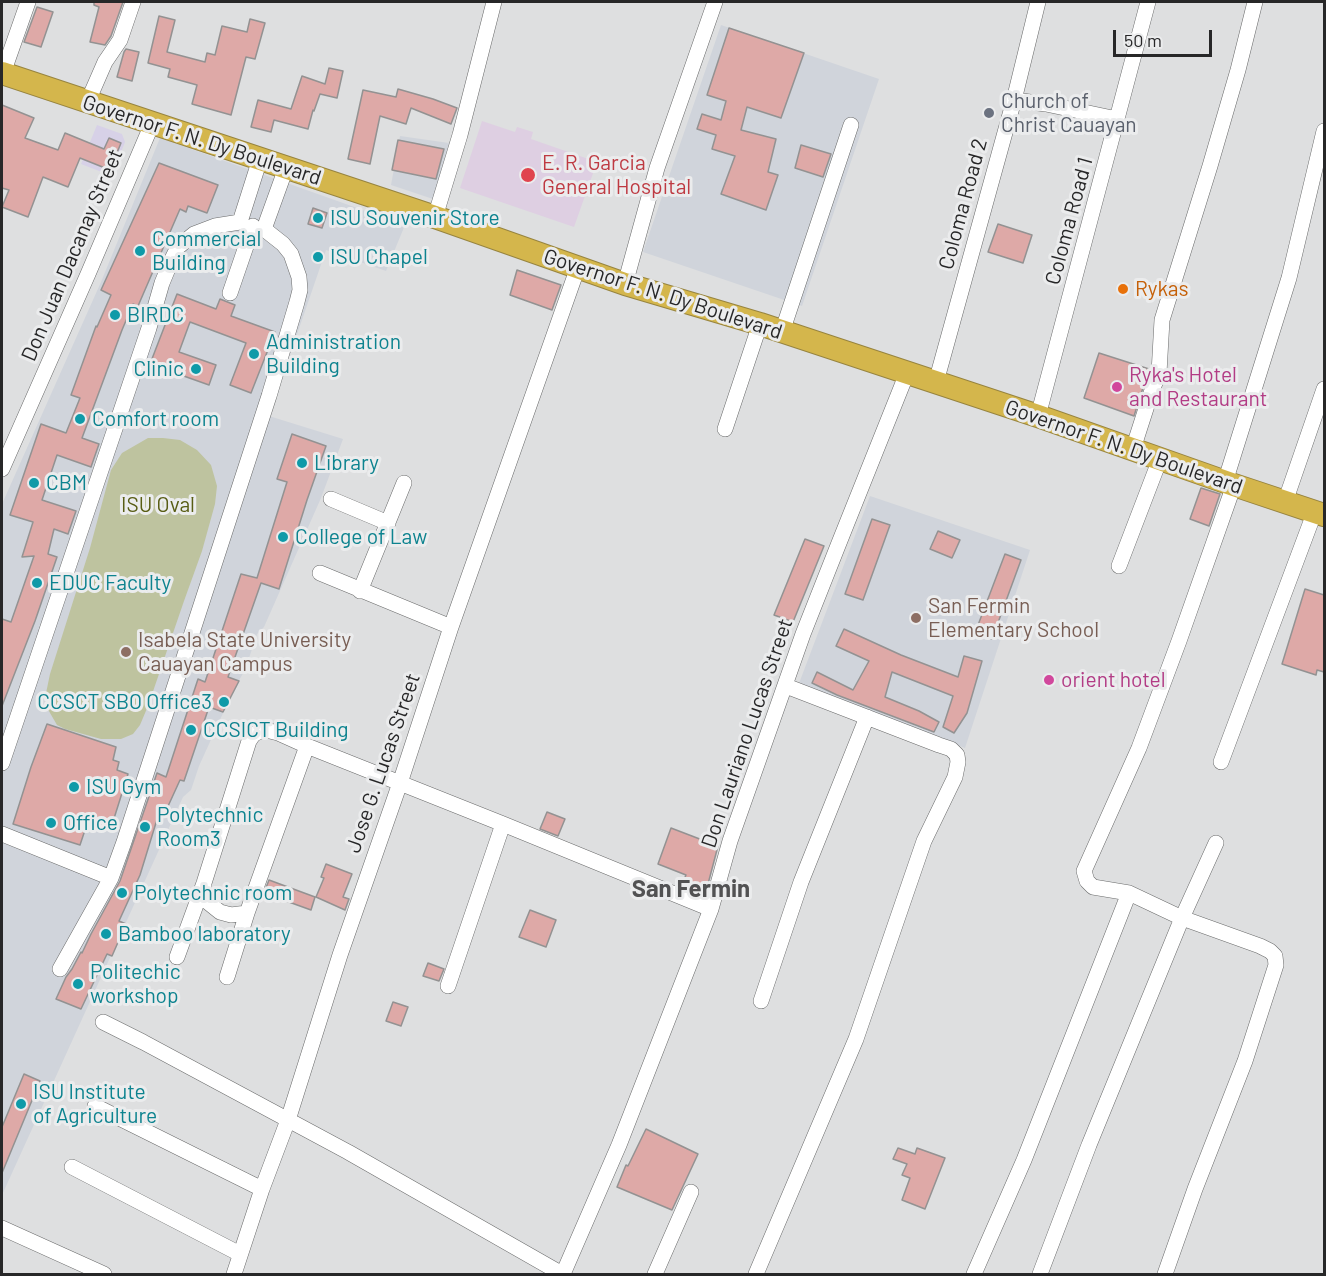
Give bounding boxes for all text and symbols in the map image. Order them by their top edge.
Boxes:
scale bar [1116,18,1215,56]
text: 50 m [1124,29,1162,51]
place label: Church of Christ Cauayan [1001,88,1137,138]
street label: Governor F. N. Dy Boulevard [80,89,324,191]
marker: Church of Christ Cauayan [982,106,996,120]
street label: Coloma Road 2 [933,136,993,272]
street label: Don Juan Dacanay Street [16,145,128,365]
place label: E. R. Garcia General Hospital [542,150,691,200]
street label: Coloma Road 1 [1040,155,1098,287]
marker: E. R. Garcia General Hospital [519,166,537,184]
place label: ISU Souvenir Store [330,205,500,231]
marker: ISU Souvenir Store [311,211,325,225]
place label: Commercial Building [152,226,261,276]
street label: Governor F. N. Dy Boulevard [541,243,785,345]
marker: Commercial Building [133,244,147,258]
place label: ISU Chapel [330,244,428,270]
marker: ISU Chapel [311,250,325,264]
place label: Rykas [1135,276,1189,302]
marker: Rykas [1116,282,1130,296]
place label: BIRDC [127,302,184,328]
marker: BIRDC [108,308,122,322]
place label: Administration Building [266,329,401,379]
marker: Administration Building [247,347,261,361]
place label: Clinic [133,356,184,382]
marker: Clinic [189,362,203,376]
place label: Ryka's Hotel and Restaurant [1129,362,1267,412]
marker: Ryka's Hotel and Restaurant [1110,380,1124,394]
street label: Governor F. N. Dy Boulevard [1002,394,1246,500]
place label: Comfort room [92,406,219,432]
marker: Comfort room [73,412,87,426]
place label: Library [314,450,379,476]
marker: Library [295,456,309,470]
place label: CBM [46,470,87,496]
marker: CBM [27,476,41,490]
park label: ISU Oval [121,492,195,518]
place label: College of Law [295,524,427,550]
marker: College of Law [276,530,290,544]
place label: EDUC Faculty [49,570,171,596]
marker: EDUC Faculty [30,576,44,590]
place label: San Fermin Elementary School [928,593,1099,643]
marker: San Fermin Elementary School [909,611,923,625]
street label: Don Lauriano Lucas Street [696,615,798,851]
place label: Isabela State University Cauayan Campus [138,627,351,677]
marker: Isabela State University Cauayan Campus [119,645,133,659]
place label: orient hotel [1061,667,1166,693]
street label: Jose G. Lucas Street [340,670,426,856]
marker: orient hotel [1042,673,1056,687]
place label: CCSCT SBO Office3 [37,689,212,715]
marker: CCSCT SBO Office3 [217,695,231,709]
place label: CCSICT Building [203,717,349,743]
marker: CCSICT Building [184,723,198,737]
place label: ISU Gym [86,774,161,800]
marker: ISU Gym [67,780,81,794]
place label: Polytechnic Room3 [157,802,263,852]
place label: Office [63,810,118,836]
marker: Office [44,816,58,830]
marker: Polytechnic Room3 [138,820,152,834]
district label: San Fermin [632,875,750,903]
place label: Polytechnic room [134,880,292,906]
marker: Polytechnic room [115,886,129,900]
place label: Bamboo laboratory [118,921,291,947]
marker: Bamboo laboratory [99,927,113,941]
place label: Politechic workshop [90,959,181,1009]
marker: Politechic workshop [71,977,85,991]
place label: ISU Institute of Agriculture [33,1079,157,1129]
marker: ISU Institute of Agriculture [14,1097,28,1111]

